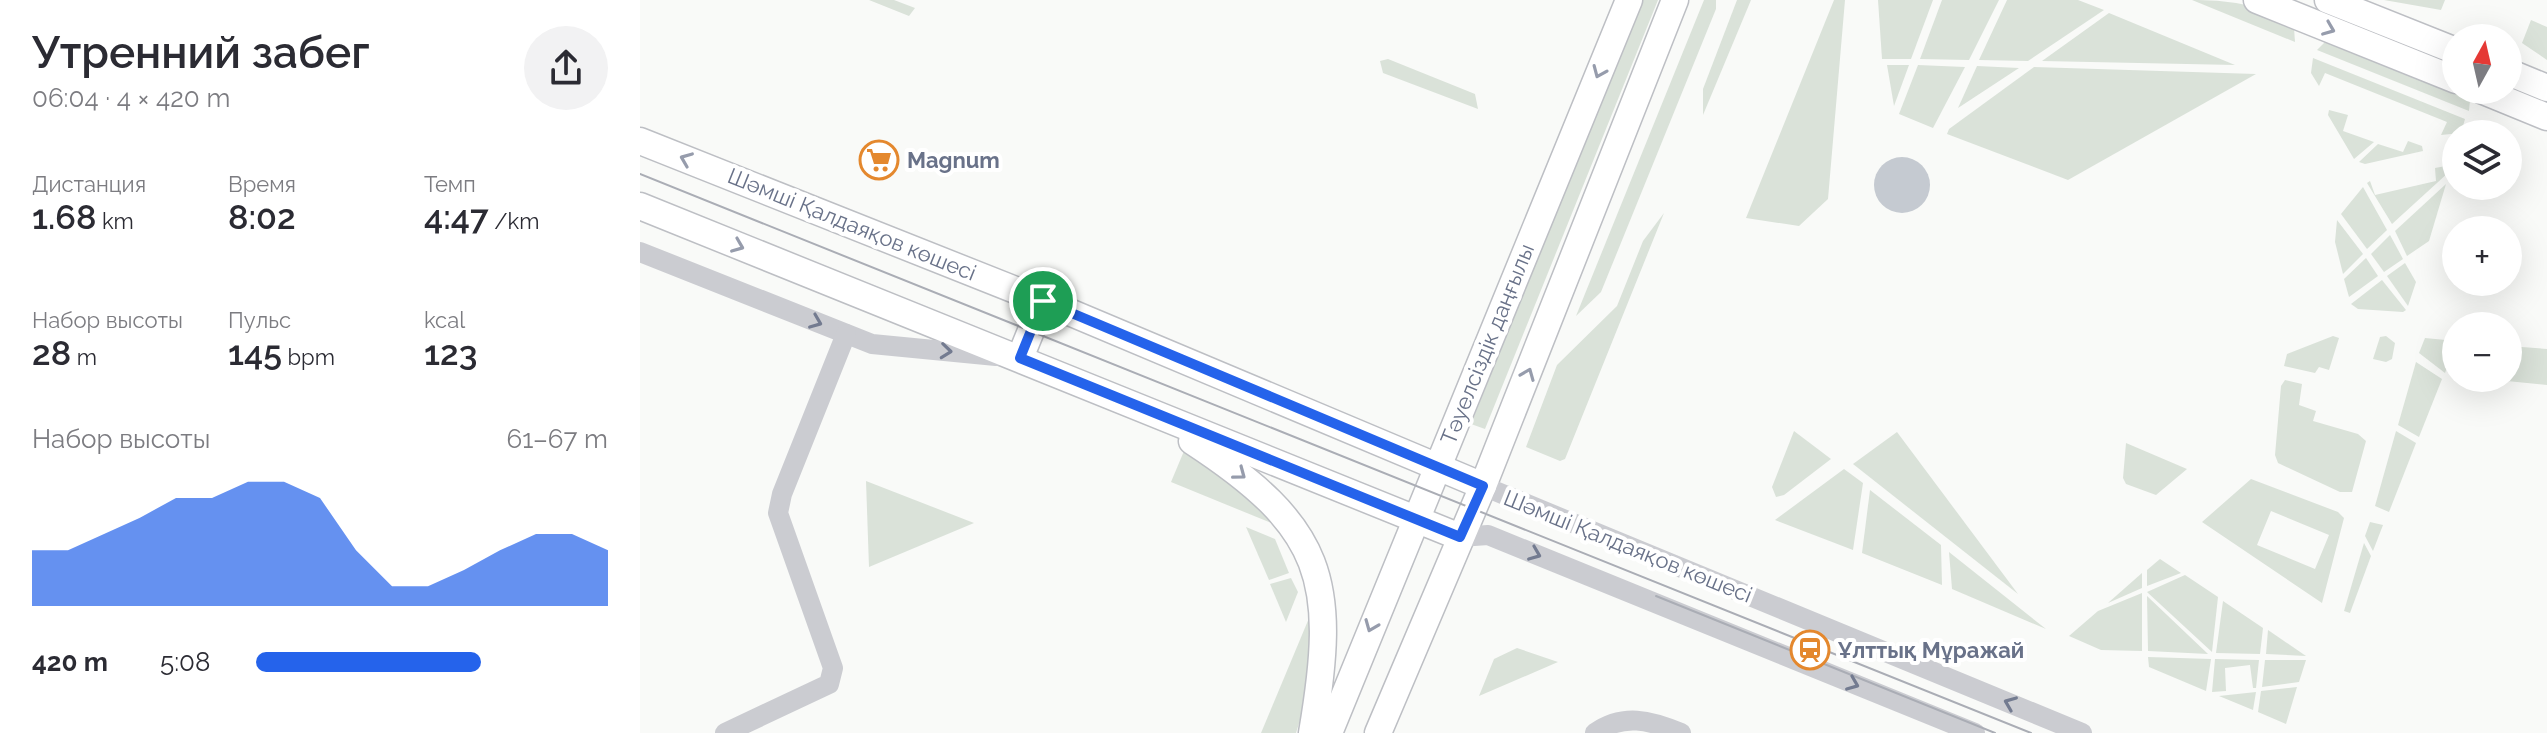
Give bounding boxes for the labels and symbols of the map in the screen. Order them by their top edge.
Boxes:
one-way arrow [2321,19,2335,36]
north arrow [2442,24,2522,104]
one-way arrow [1593,64,1609,78]
supermarket icon: Magnum [858,139,900,181]
place label: Magnum [907,147,1000,173]
one-way arrow [680,152,694,168]
street label: Шәмші Қалдаяқов көшесі [724,162,980,286]
one-way arrow [730,236,744,253]
street label: Тәуелсіздік даңғылы [1435,240,1539,448]
pin [1009,267,1077,335]
one-way arrow [808,312,822,329]
one-way arrow [940,343,953,360]
one-way arrow [1518,368,1534,382]
one-way arrow [1231,464,1246,478]
street label: Шәмші Қалдаяқов көшесі [1500,484,1756,608]
one-way arrow [1526,544,1541,560]
one-way arrow [1365,618,1381,632]
station icon: Ұлттық Мұражай [1789,629,1831,671]
place label: Ұлттық Мұражай [1837,637,2024,663]
one-way arrow [1845,674,1859,690]
one-way arrow [2004,697,2018,713]

